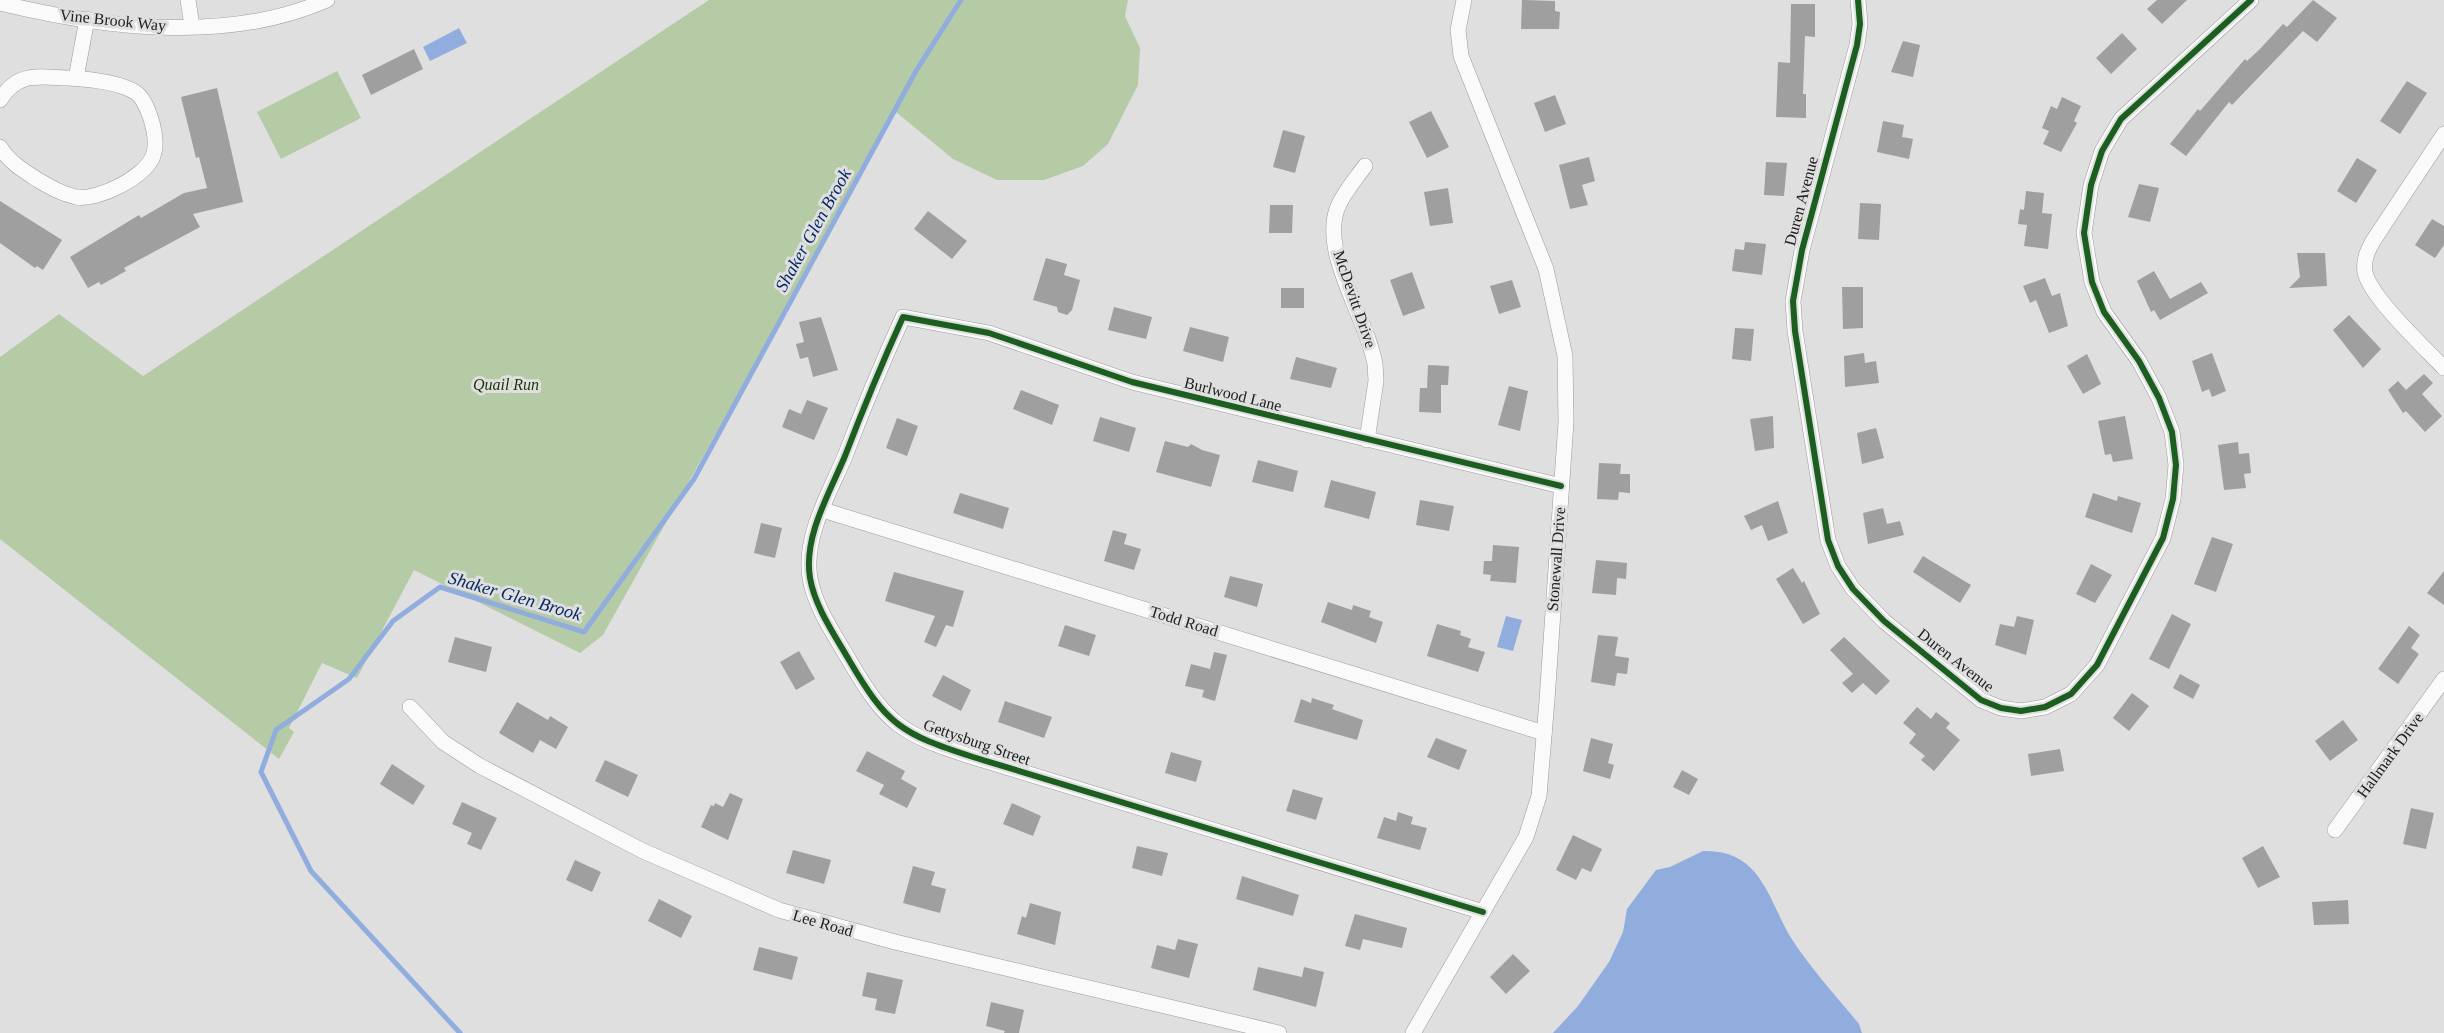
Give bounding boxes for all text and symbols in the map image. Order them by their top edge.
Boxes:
street label: Vine Brook Way [59,6,167,35]
street label: Duren Avenue [1781,155,1821,247]
water label: Shaker Glen Brook [771,164,856,295]
street label: McDevitt Drive [1330,248,1380,350]
street label: Burlwood Lane [1182,374,1284,414]
park label: Quail Run [473,376,539,393]
street label: Stonewall Drive [1544,506,1568,612]
water label: Shaker Glen Brook [446,567,585,625]
street label: Todd Road [1148,603,1220,639]
street label: Duren Avenue [1915,625,1997,695]
street label: Hallmark Drive [2353,709,2427,801]
street label: Gettysburg Street [921,716,1033,769]
street label: Lee Road [791,906,855,940]

